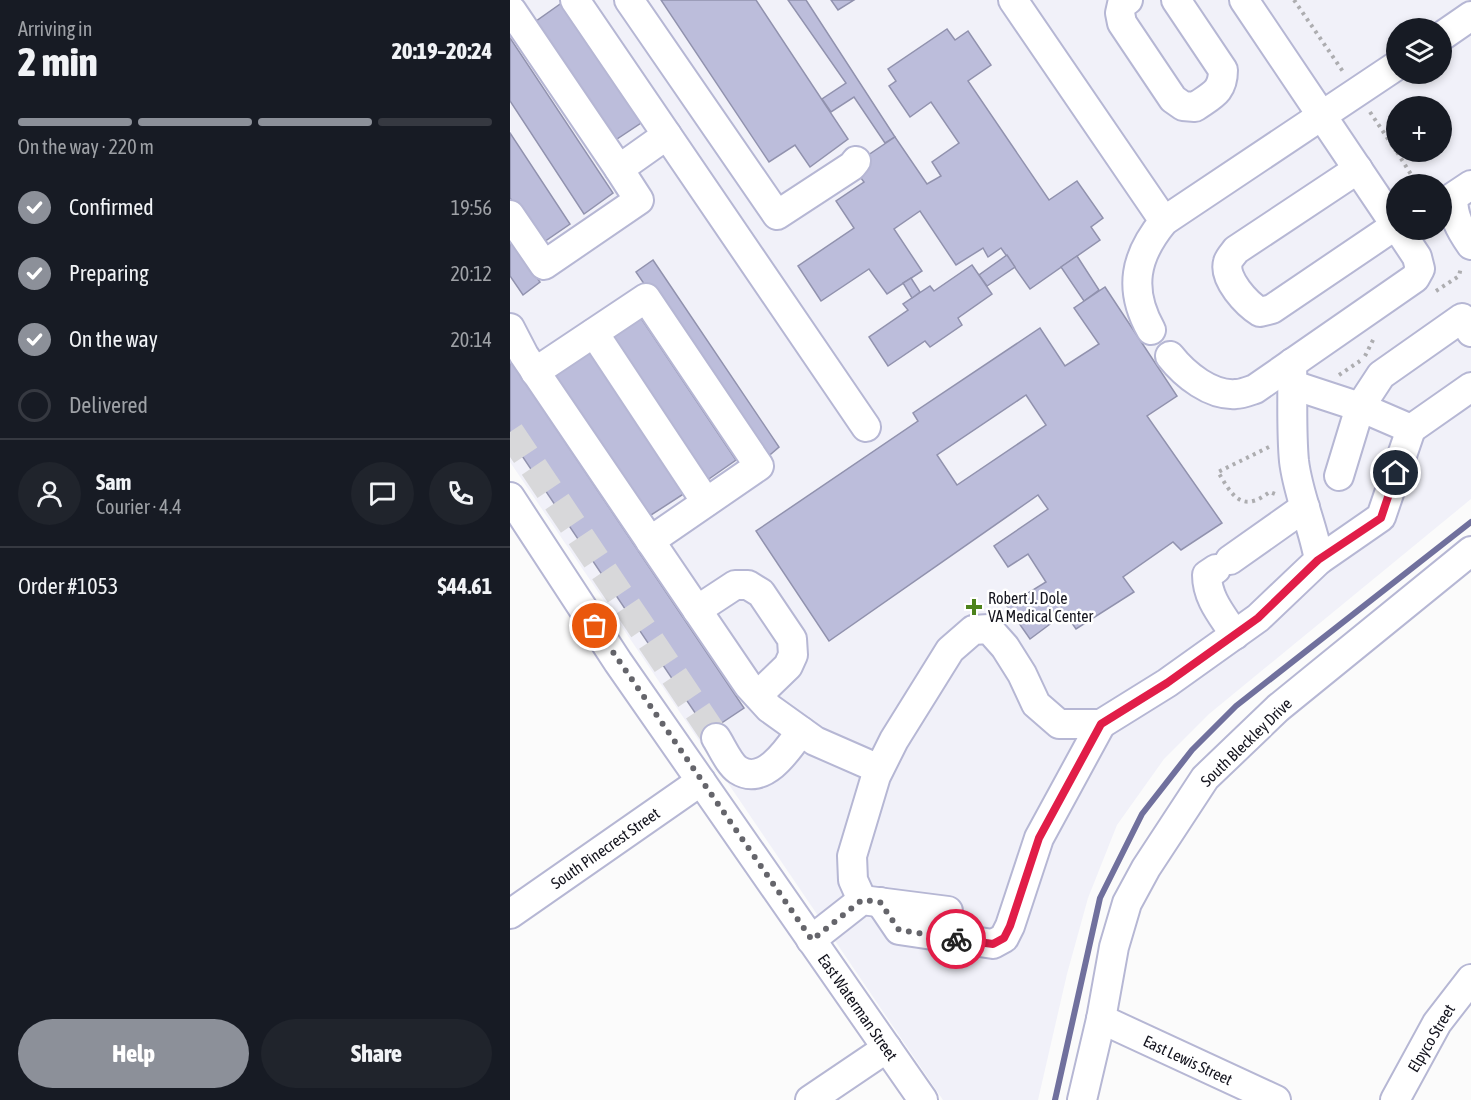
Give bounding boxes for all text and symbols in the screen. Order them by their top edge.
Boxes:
text: Arriving in [18,17,92,40]
map controls [1386,18,1452,240]
button: layers [1386,18,1452,84]
text: 20:19–20:24 [392,38,492,64]
text: 2 min [18,40,98,84]
button: + [1386,96,1452,162]
text: On the way · 220 m [18,135,154,158]
button: − [1386,174,1452,240]
icon: check [18,191,51,224]
text: Confirmed [69,194,154,220]
text: 19:56 [451,196,492,219]
icon: check [18,257,51,290]
text: Preparing [69,260,149,286]
text: 20:12 [450,262,492,285]
icon: check [18,323,51,356]
text: On the way [69,326,158,352]
text: 20:14 [450,328,492,351]
text: Delivered [69,392,148,418]
pin [1370,447,1421,498]
icon: home [1379,456,1412,489]
button: person [18,462,81,525]
button: chat [351,462,414,525]
button: phone [429,462,492,525]
text: Sam [96,469,131,495]
text: Courier · 4.4 [96,495,182,518]
text: Order #1053 [18,573,118,599]
text: $44.61 [437,573,492,599]
place label: Robert J. Dole VA Medical Center [988,589,1093,625]
marker: Robert J. Dole VA Medical Center [965,598,983,616]
pin [569,600,620,651]
icon: bag [578,609,611,642]
street label: South Bleckley Drive [1197,694,1296,791]
street label: South Pinecrest Street [547,804,663,892]
courier [926,909,986,969]
icon: bike [940,923,973,956]
street label: East Waterman Street [815,950,902,1064]
street label: Elpyco Street [1404,1001,1459,1076]
button: Help [18,1019,249,1088]
button: Share [261,1019,492,1088]
street label: East Lewis Street [1141,1032,1236,1089]

